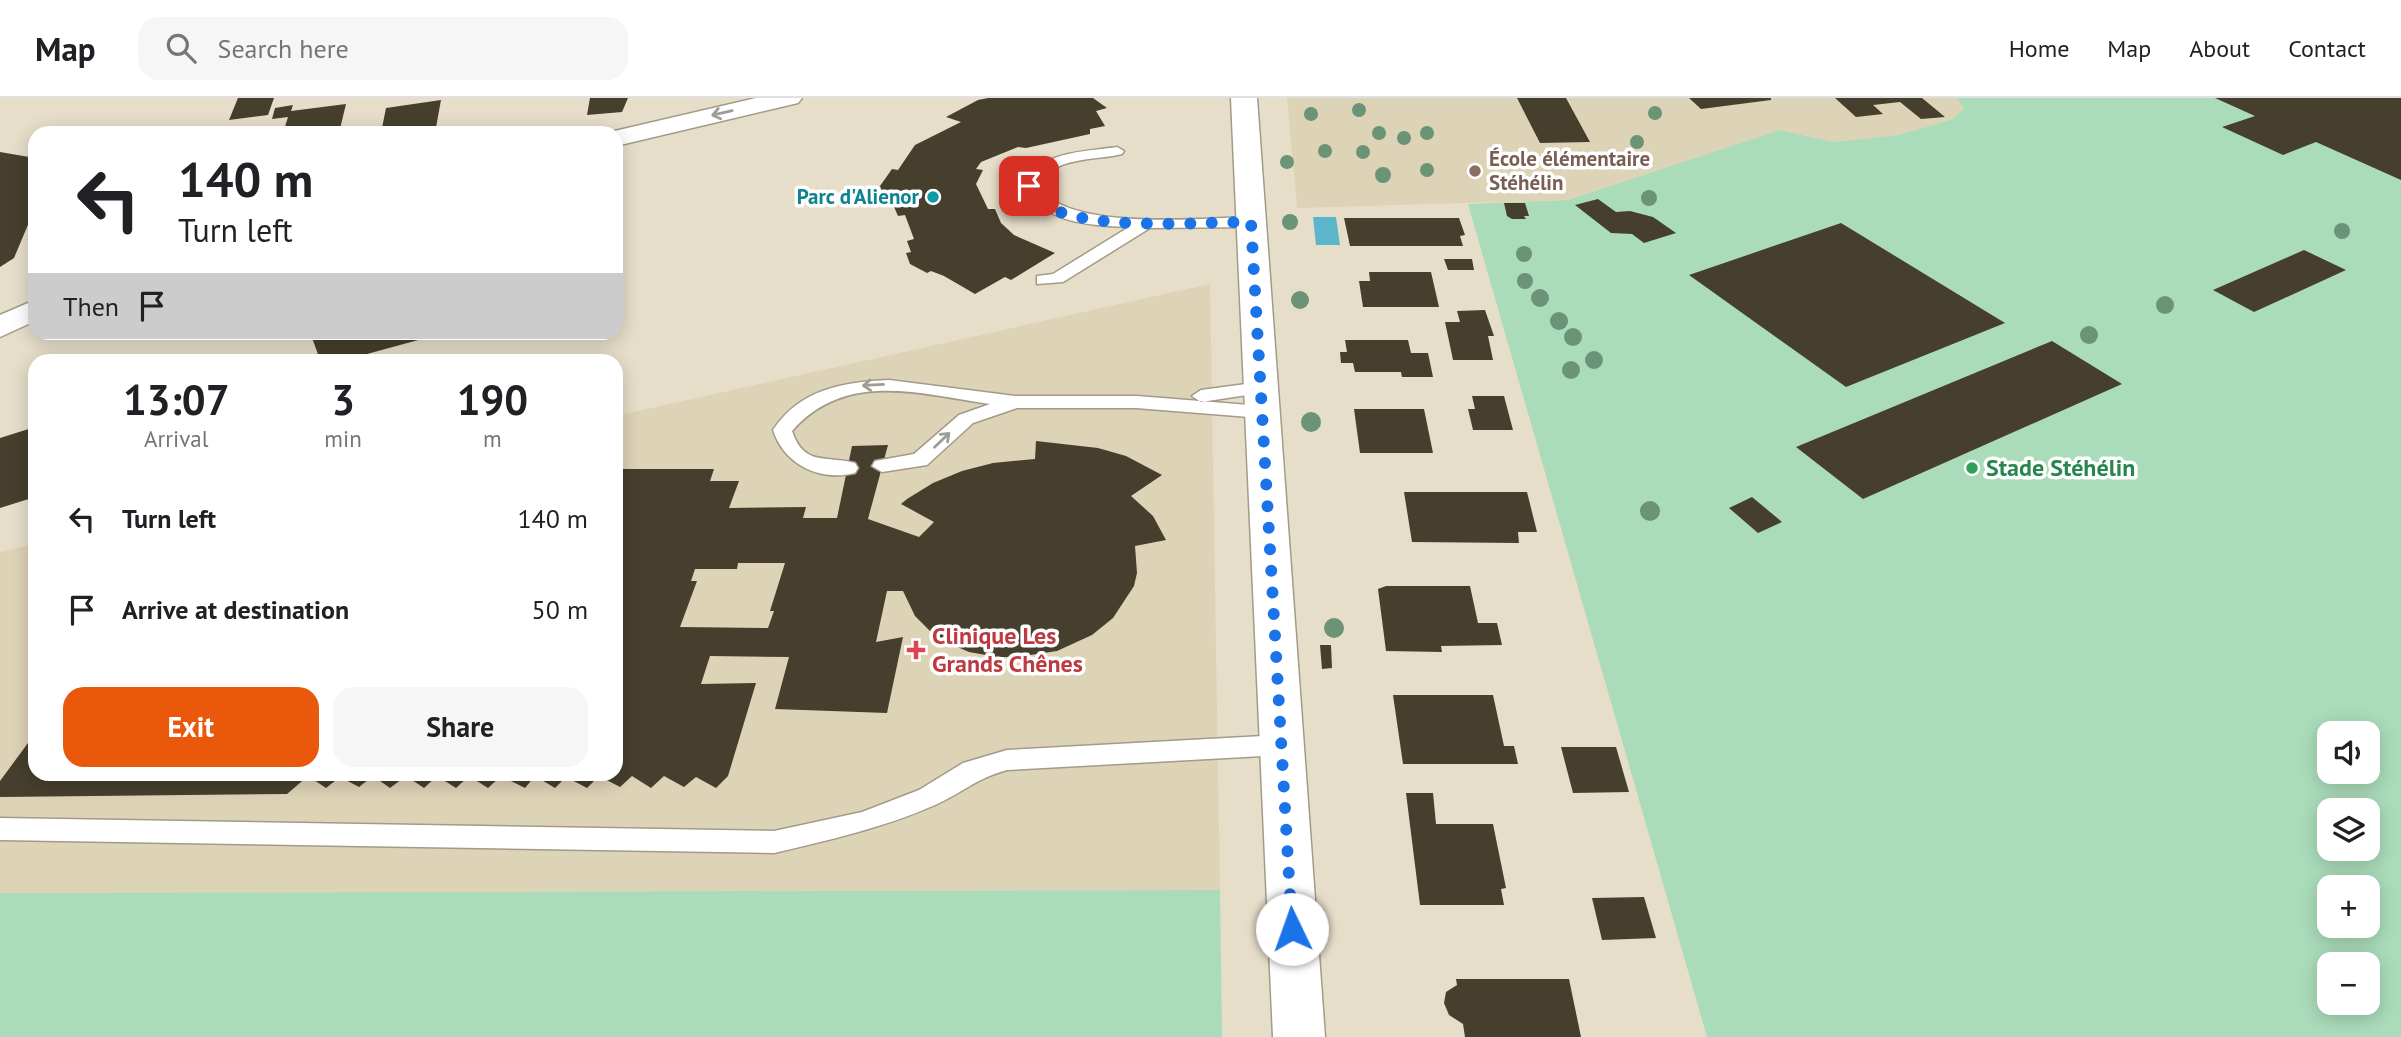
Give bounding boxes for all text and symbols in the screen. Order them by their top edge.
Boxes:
search box [138,17,628,80]
text: Map [35,27,96,70]
icon: search [162,29,200,67]
text: Search here [218,32,349,65]
text: Home [2009,33,2069,64]
text: Map [2107,33,2151,64]
text: About [2189,33,2250,64]
text: Contact [2288,33,2366,64]
one-way arrow [712,108,734,121]
place label: École élémentaire Stéhélin [1489,145,1650,196]
text: 140 m [178,147,313,211]
icon: left [63,154,154,245]
pin [999,156,1059,216]
marker: École élémentaire Stéhélin [1467,163,1483,179]
icon: arrive [1010,167,1048,205]
place label: Parc d'Alienor [797,183,920,210]
marker: Parc d'Alienor [925,189,941,205]
text: Turn left [178,209,293,251]
icon: arrive [133,287,171,325]
text: Then [63,290,119,323]
text: 13:07 [123,372,229,427]
text: 3 [331,372,355,427]
text: 190 [457,372,528,427]
one-way arrow [861,379,884,392]
text: Arrival [144,424,208,453]
text: min [324,424,362,453]
text: m [483,424,502,453]
one-way arrow [934,432,951,449]
place label: Stade Stéhélin [1986,452,2135,483]
marker: Stade Stéhélin [1964,460,1980,476]
icon: left [63,500,101,538]
text: Turn left [122,502,216,535]
text: 140 m [517,502,588,535]
icon: arrive [63,591,101,629]
text: Arrive at destination [122,593,349,626]
text: 50 m [532,593,588,626]
place label: Clinique Les Grands Chênes [932,620,1083,679]
marker: Clinique Les Grands Chênes [906,640,926,660]
button: Exit [63,687,319,767]
button: Share [333,687,588,767]
map controls [2317,721,2380,1015]
button: sound [2317,721,2380,784]
button: layers [2317,798,2380,861]
button: + [2317,875,2380,938]
position arrow [1255,892,1329,966]
button: − [2317,952,2380,1015]

